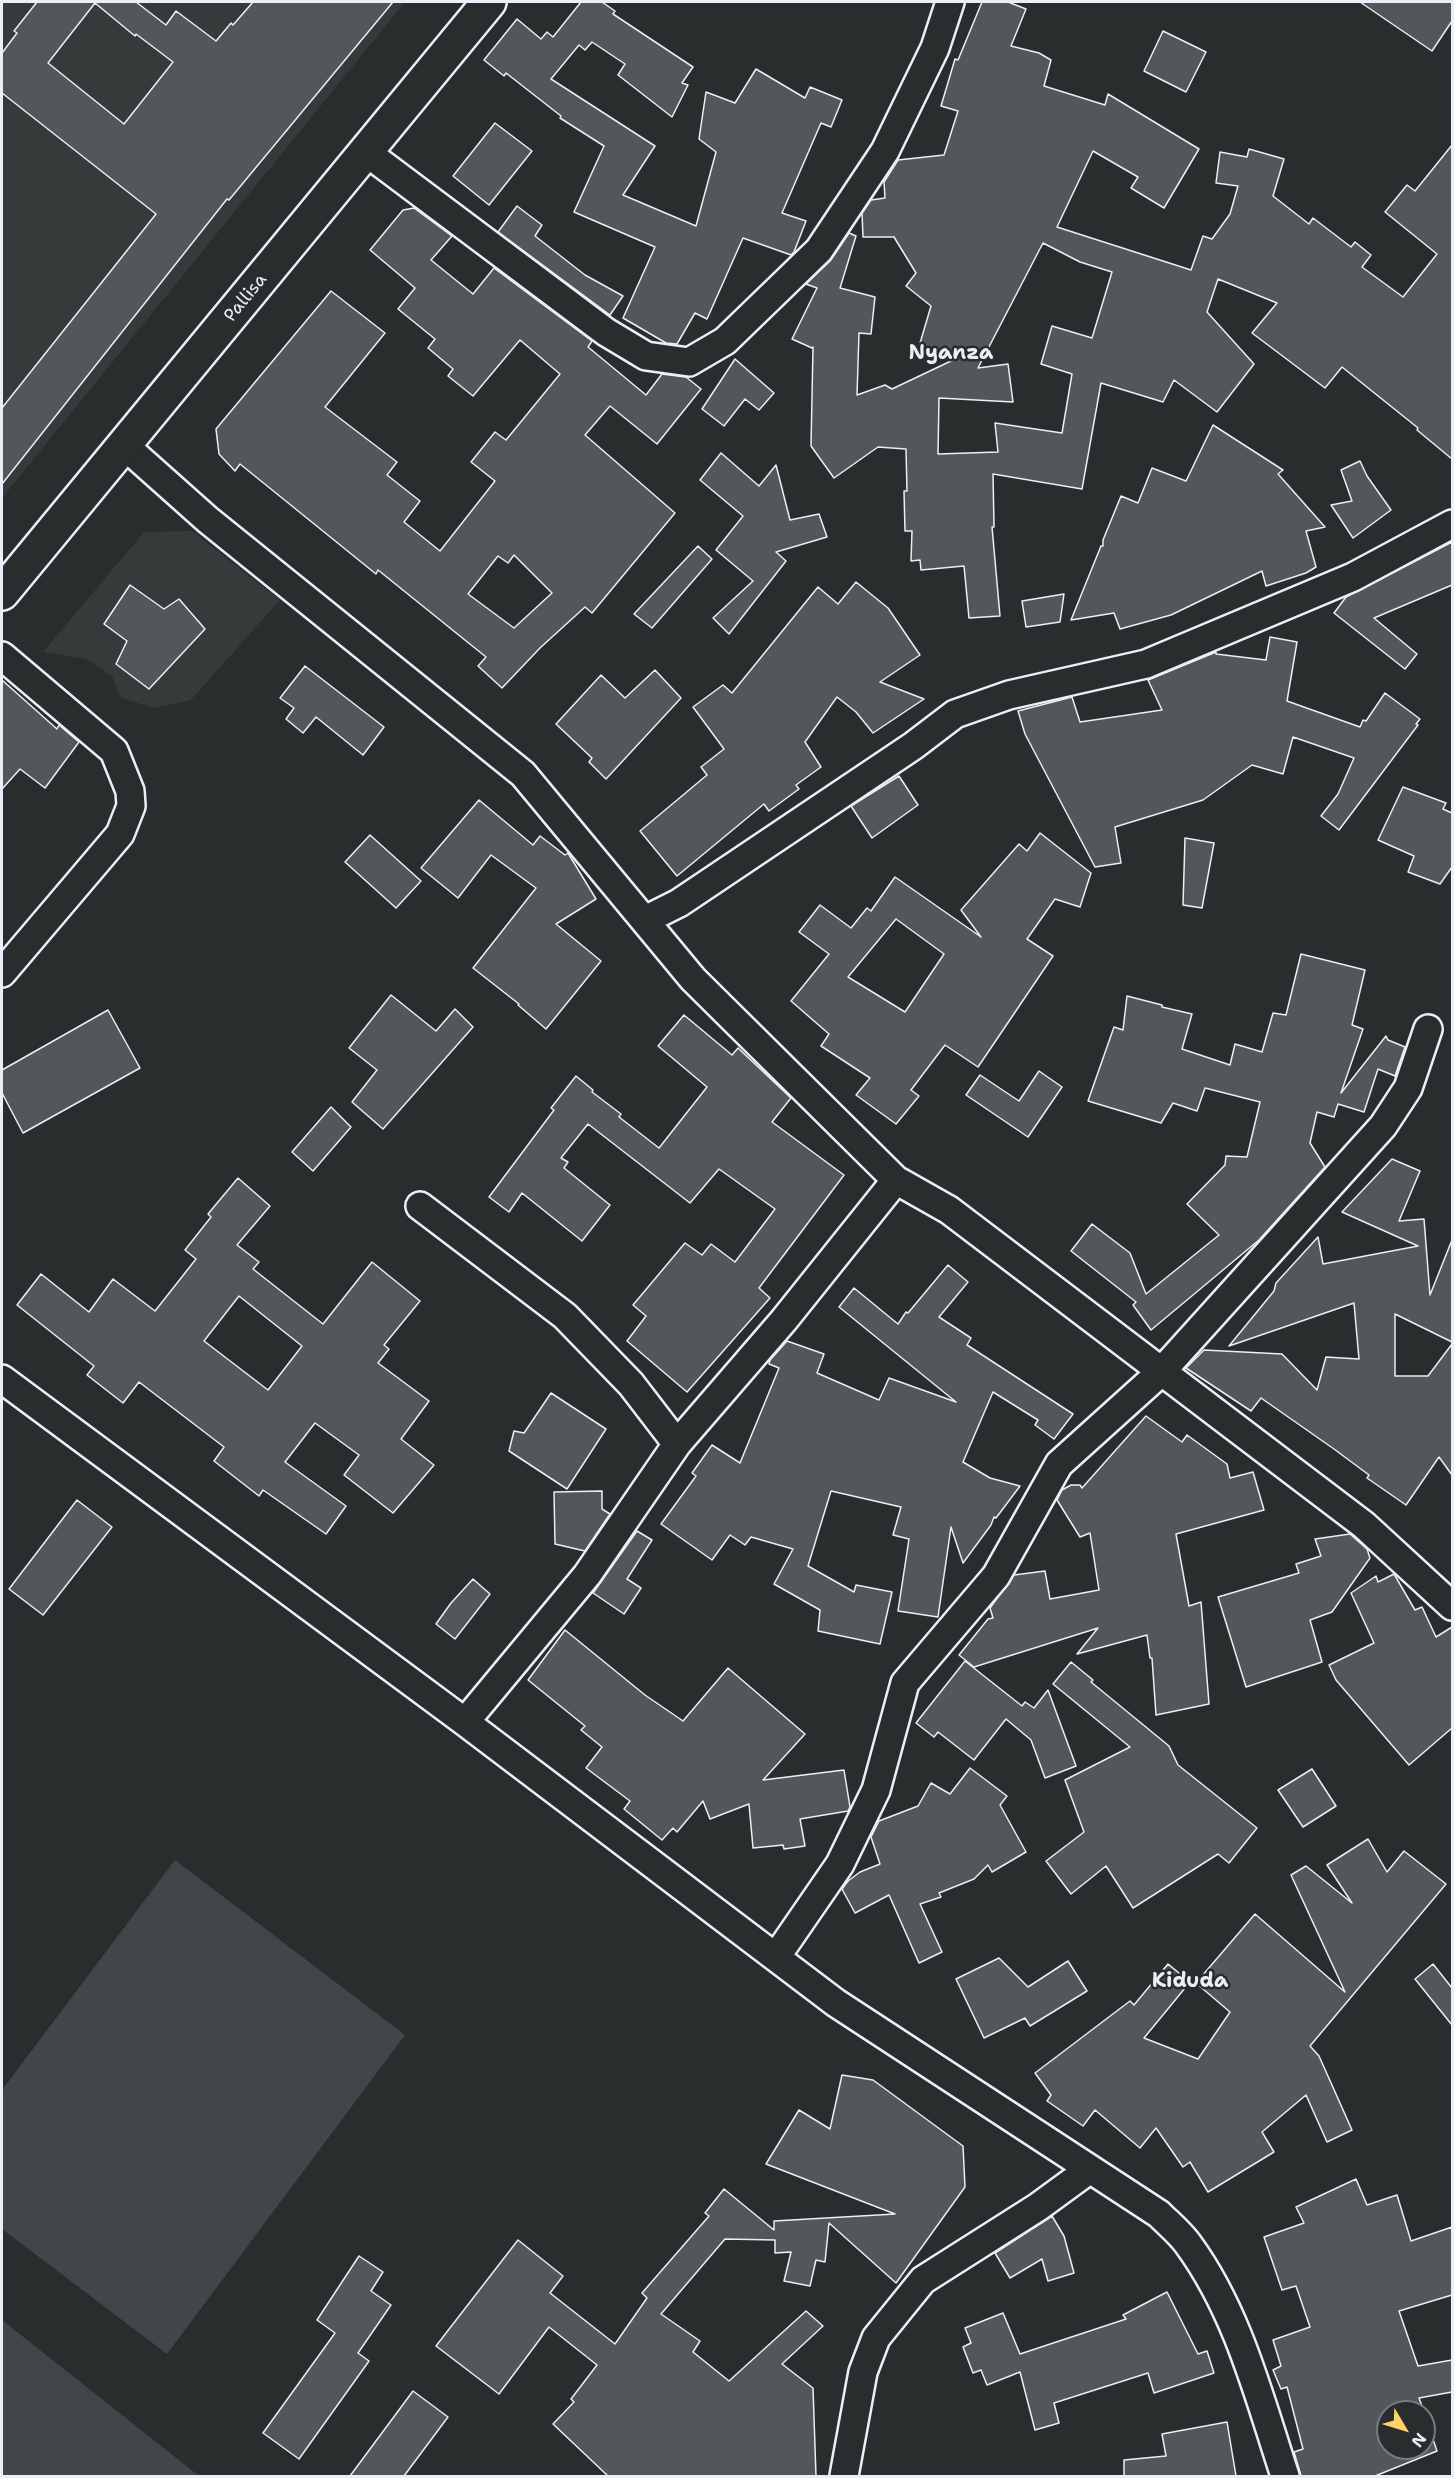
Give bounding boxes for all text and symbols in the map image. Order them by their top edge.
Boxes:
street label: Pallisa [220,269,272,327]
district label: Nyanza [909,341,993,367]
district label: Kiduda [1152,1969,1228,1995]
north arrow [1376,2400,1436,2460]
text: N [1407,2429,1431,2452]

